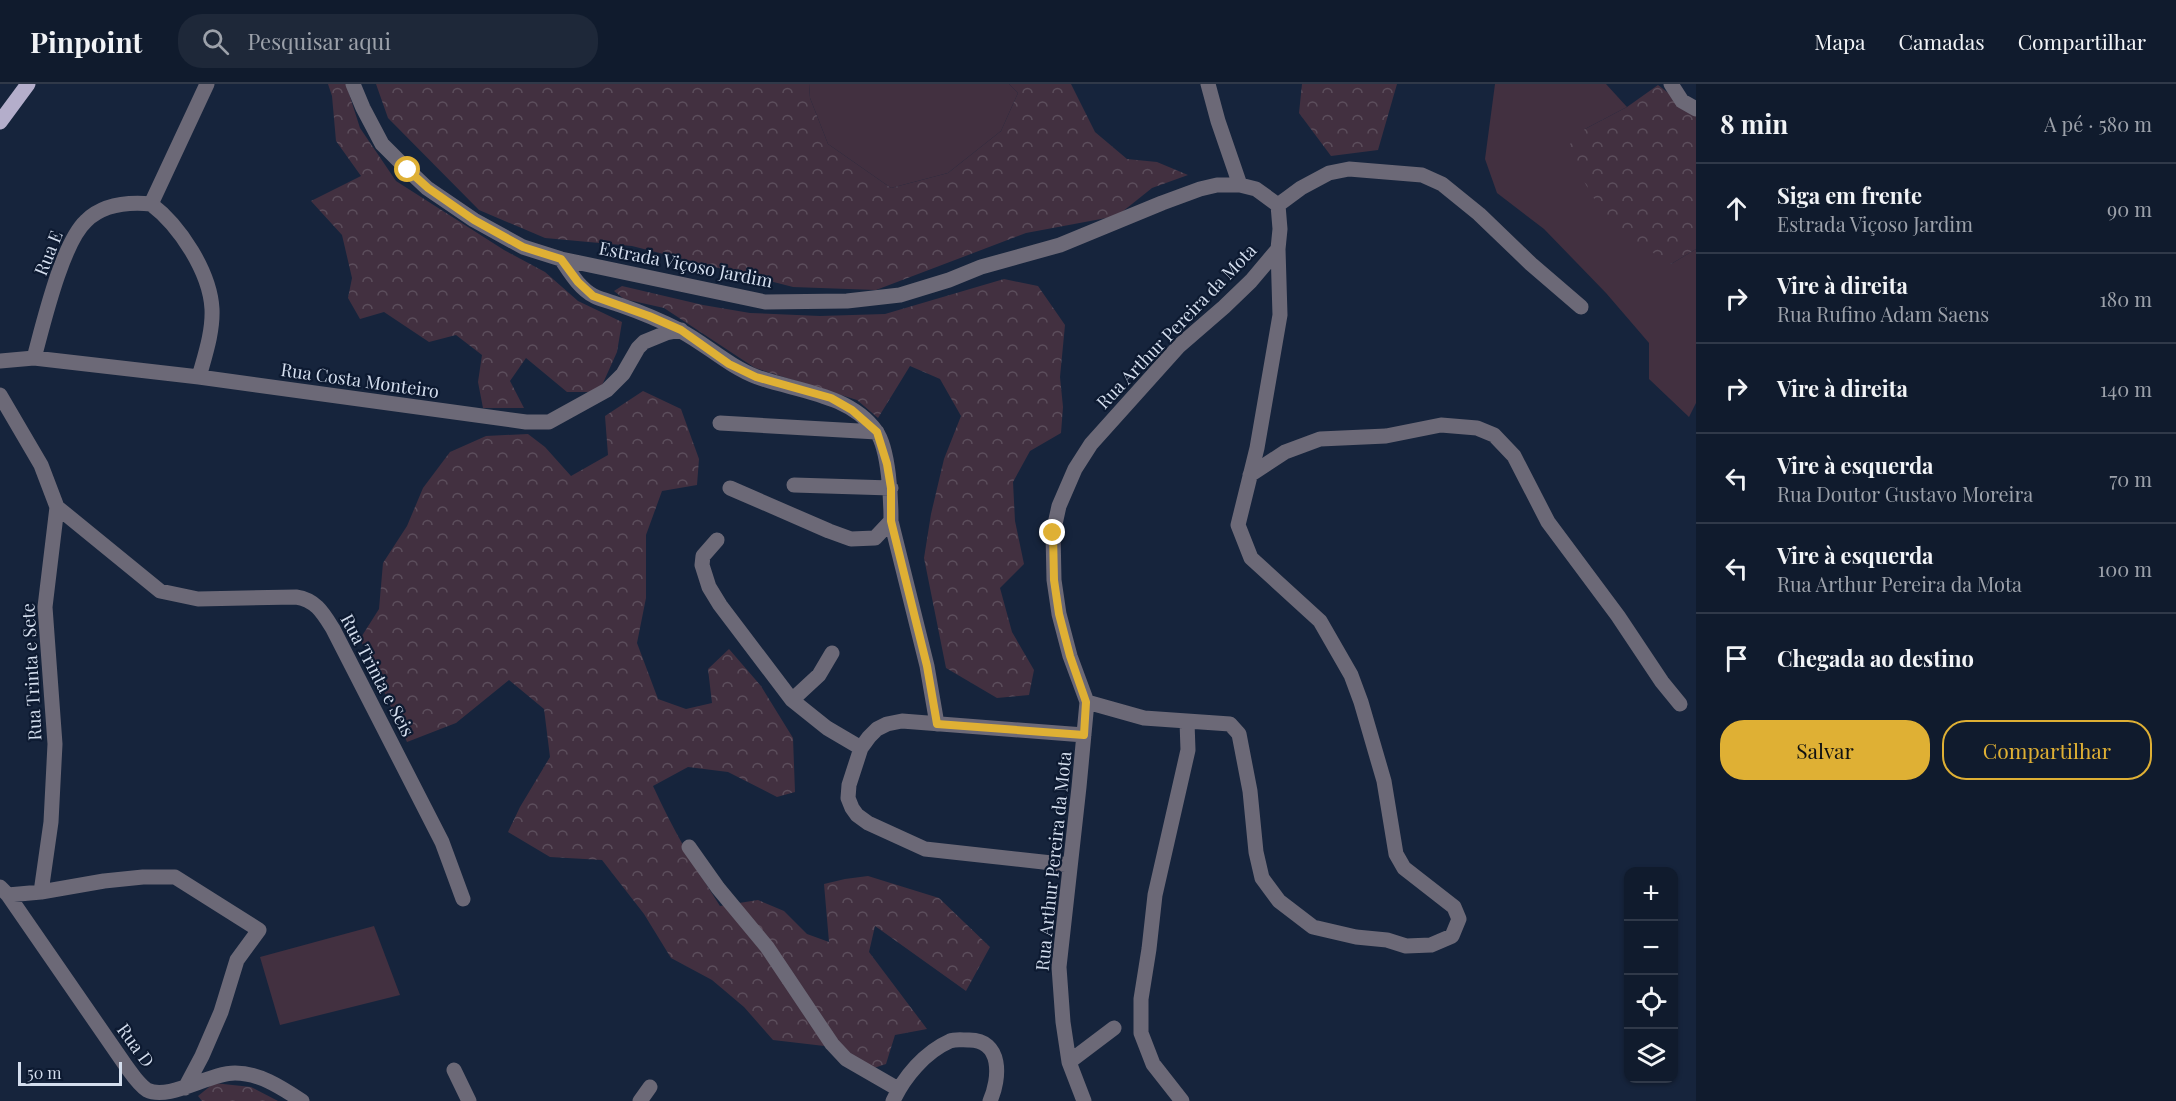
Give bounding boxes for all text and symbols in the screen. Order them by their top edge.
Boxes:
search box [178,14,598,68]
text: Pinpoint [30,23,142,60]
icon: search [199,25,232,58]
text: Pesquisar aqui [247,26,391,56]
text: Mapa [1814,27,1866,55]
text: Camadas [1899,27,1985,55]
text: Compartilhar [2018,27,2146,55]
text: 8 min [1720,106,1788,141]
text: A pé · 580 m [2044,110,2152,137]
route start [394,156,420,182]
text: Siga em frente [1777,180,1922,210]
icon: ahead [1720,192,1753,225]
text: 90 m [2107,195,2152,222]
text: Estrada Viçoso Jardim [1777,210,1973,237]
street label: Rua E [28,227,68,279]
street label: Estrada Viçoso Jardim [597,235,775,293]
street label: Rua Arthur Pereira da Mota [1091,238,1261,414]
text: Vire à direita [1777,270,1908,300]
icon: right [1720,282,1753,315]
text: 180 m [2099,285,2152,312]
text: Rua Rufino Adam Saens [1777,300,1989,327]
street label: Rua Costa Monteiro [279,357,441,403]
icon: right [1720,372,1753,405]
text: Vire à direita [1777,373,1908,403]
text: 140 m [2100,375,2152,402]
text: Vire à esquerda [1777,450,1934,480]
icon: left [1720,462,1753,495]
text: 70 m [2109,465,2152,492]
text: Rua Doutor Gustavo Moreira [1777,480,2033,507]
route end [1039,519,1065,545]
text: Vire à esquerda [1777,540,1934,570]
icon: left [1720,552,1753,585]
text: 100 m [2098,555,2152,582]
text: Rua Arthur Pereira da Mota [1777,570,2022,597]
street label: Rua Trinta e Sete [15,603,47,741]
street label: Rua Trinta e Seis [336,610,420,740]
icon: arrive [1720,642,1753,675]
text: Chegada ao destino [1777,643,1974,673]
button: Salvar [1720,720,1930,780]
button: Compartilhar [1942,720,2152,780]
street label: Rua Arthur Pereira da Mota [1030,750,1076,972]
map controls [1624,867,1678,1083]
button: + [1624,867,1678,921]
button: − [1624,921,1678,975]
button: locate [1624,975,1678,1029]
street label: Rua D [112,1018,160,1072]
button: layers [1624,1029,1678,1083]
scale bar [18,1059,122,1086]
text: 50 m [27,1062,61,1083]

